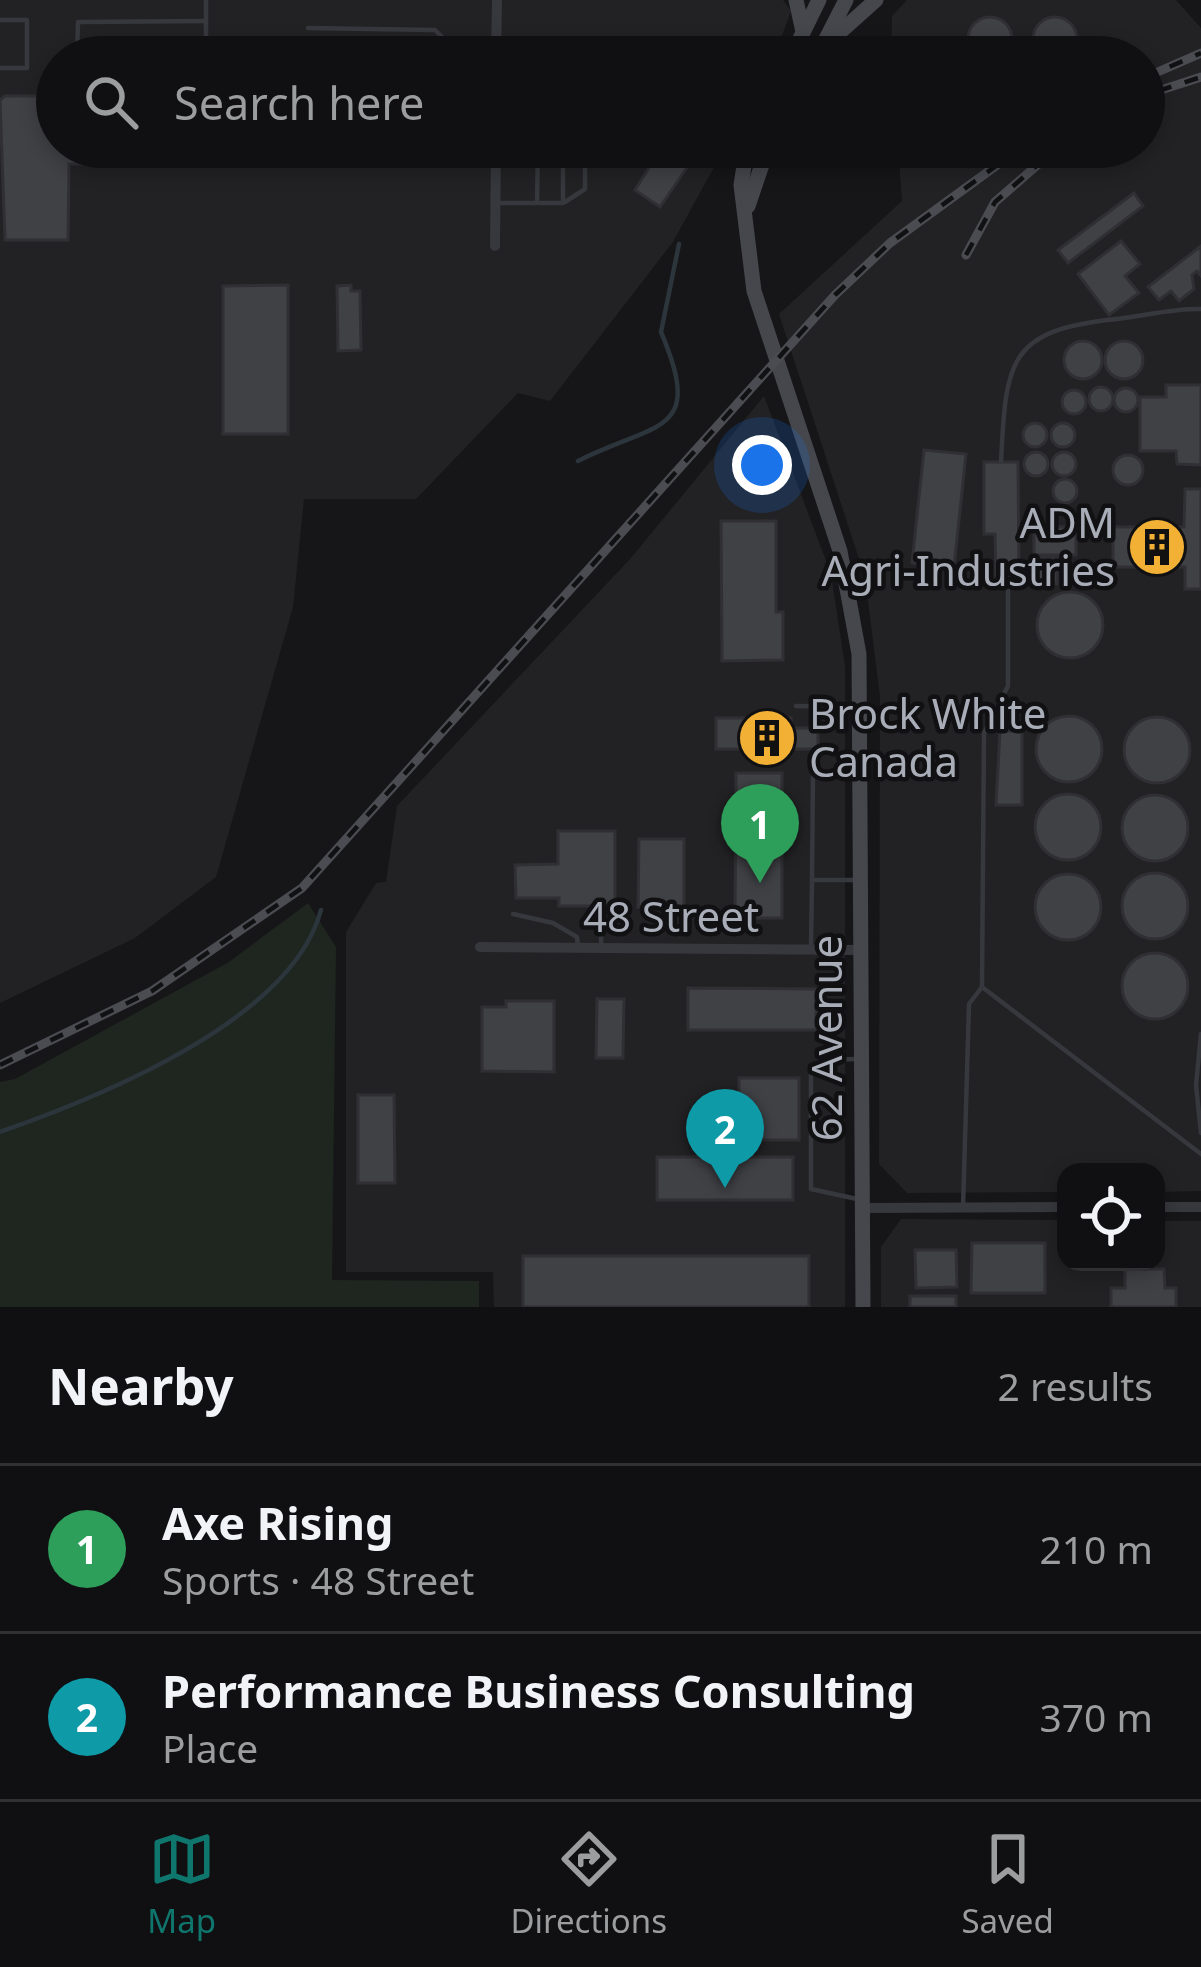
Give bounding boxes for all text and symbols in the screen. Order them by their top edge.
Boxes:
search box [36,36,1165,168]
icon: search [78,69,144,135]
text: Search here [174,72,424,133]
your location [732,435,792,495]
place label: ADM Agri-Industries [821,493,1115,598]
building icon: ADM Agri-Industries [1126,516,1188,578]
place label: Brock White Canada [809,684,1046,789]
building icon: Brock White Canada [736,707,798,769]
pin: 1 [721,784,799,883]
street label: 48 Street [583,887,759,944]
street label: 62 Avenue [797,935,854,1141]
pin: 2 [686,1089,764,1188]
map controls [1057,1163,1165,1271]
button: locate [1057,1163,1165,1271]
text: Nearby [48,1350,234,1420]
text: 2 results [998,1359,1153,1412]
text: Axe Rising [162,1492,394,1553]
text: 1 [76,1522,98,1575]
text: 210 m [1039,1522,1153,1575]
text: Sports · 48 Street [162,1553,474,1606]
text: Performance Business Consulting [162,1660,915,1721]
text: 2 [76,1690,98,1743]
text: 370 m [1039,1690,1153,1743]
text: Place [162,1721,258,1774]
tab: Map [147,1826,216,1943]
tab: Directions [510,1826,667,1943]
tab: Saved [961,1826,1054,1943]

